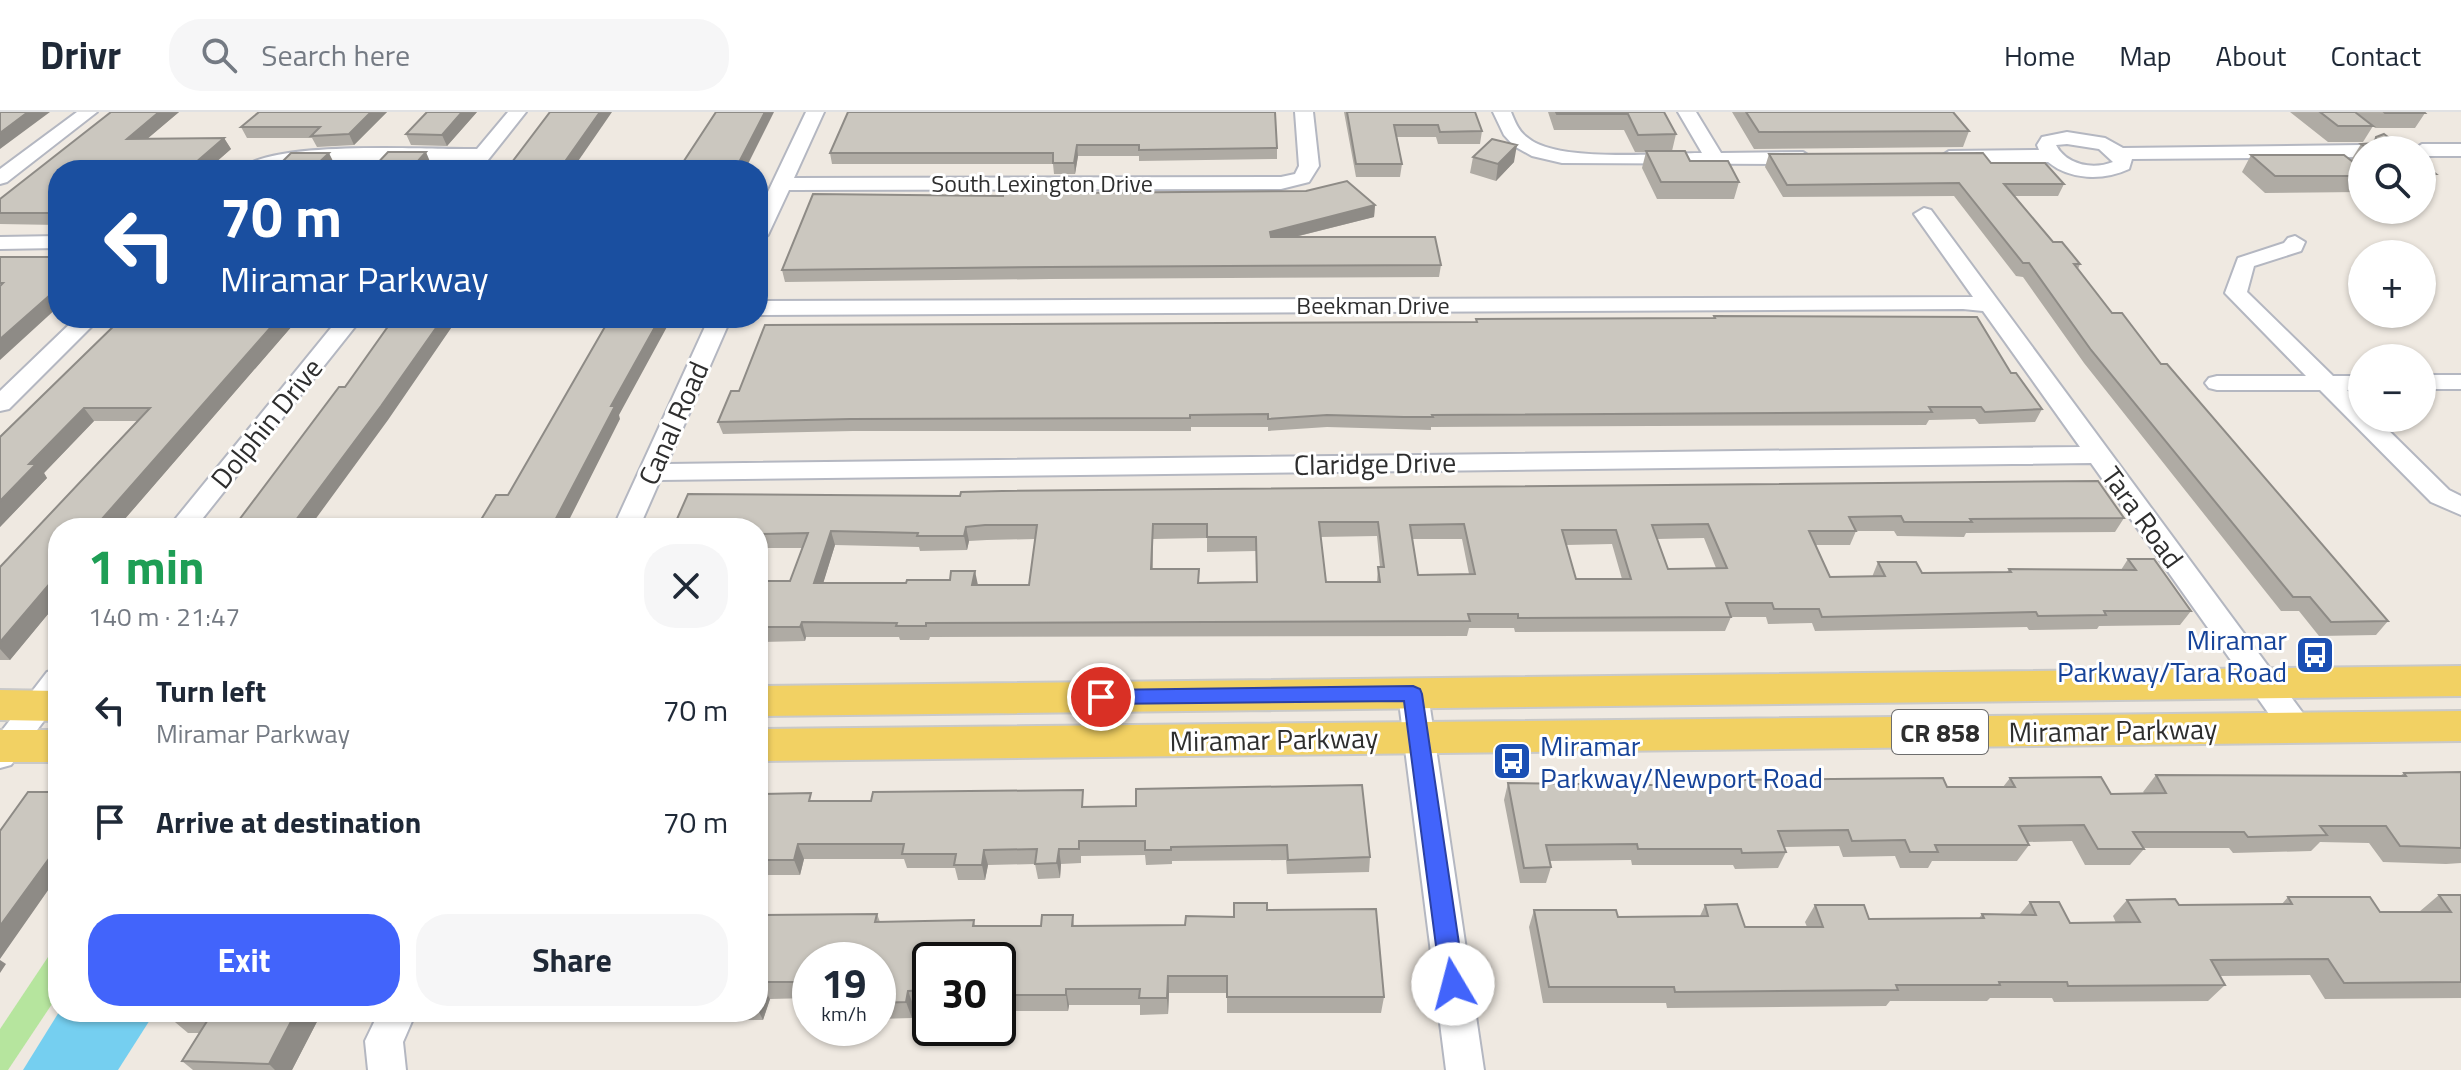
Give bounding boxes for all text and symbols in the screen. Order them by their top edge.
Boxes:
search box [169,19,729,91]
text: Drivr [40,26,121,84]
text: Search here [261,32,410,78]
icon: search [197,33,241,77]
text: Home [2004,34,2075,77]
text: Map [2119,34,2172,77]
text: About [2216,34,2286,77]
text: Contact [2330,34,2421,77]
map controls [2348,136,2436,432]
button: search [2348,136,2436,224]
street label: South Lexington Drive [931,165,1153,201]
text: 70 m [220,174,342,259]
icon: left [88,192,192,296]
button: + [2348,240,2436,328]
text: Miramar Parkway [220,251,489,306]
street label: Beekman Drive [1296,287,1450,323]
button: − [2348,344,2436,432]
street label: Dolphin Drive [200,348,332,498]
street label: Canal Road [627,354,719,492]
street label: Claridge Drive [1293,440,1457,486]
street label: Tara Road [2091,457,2195,577]
text: 1 min [88,530,205,603]
button: close [644,544,728,628]
text: 140 m · 21:47 [88,597,240,636]
place label: Miramar Parkway/Tara Road [2057,618,2287,693]
bus stop icon: Miramar Parkway/Tara Road [2294,634,2336,676]
pin [1067,663,1135,731]
text: Turn left [156,668,266,714]
icon: arrive [1079,675,1123,719]
text: 70 m [663,687,728,733]
icon: left [88,688,132,732]
street label: Miramar Parkway [2008,707,2218,753]
road number: CR 858 [1892,710,1988,754]
text: Miramar Parkway [156,714,350,753]
street label: Miramar Parkway [1169,716,1379,762]
place label: Miramar Parkway/Newport Road [1540,724,1823,799]
bus stop icon: Miramar Parkway/Newport Road [1491,740,1533,782]
text: Arrive at destination [156,799,421,845]
text: 70 m [663,799,728,845]
icon: arrive [88,800,132,844]
button: Exit [88,914,400,1006]
button: Share [416,914,728,1006]
speed limit sign: 30 [912,942,1016,1046]
position arrow [1411,942,1495,1026]
text: 19 [822,953,866,1014]
text: km/h [821,998,867,1029]

